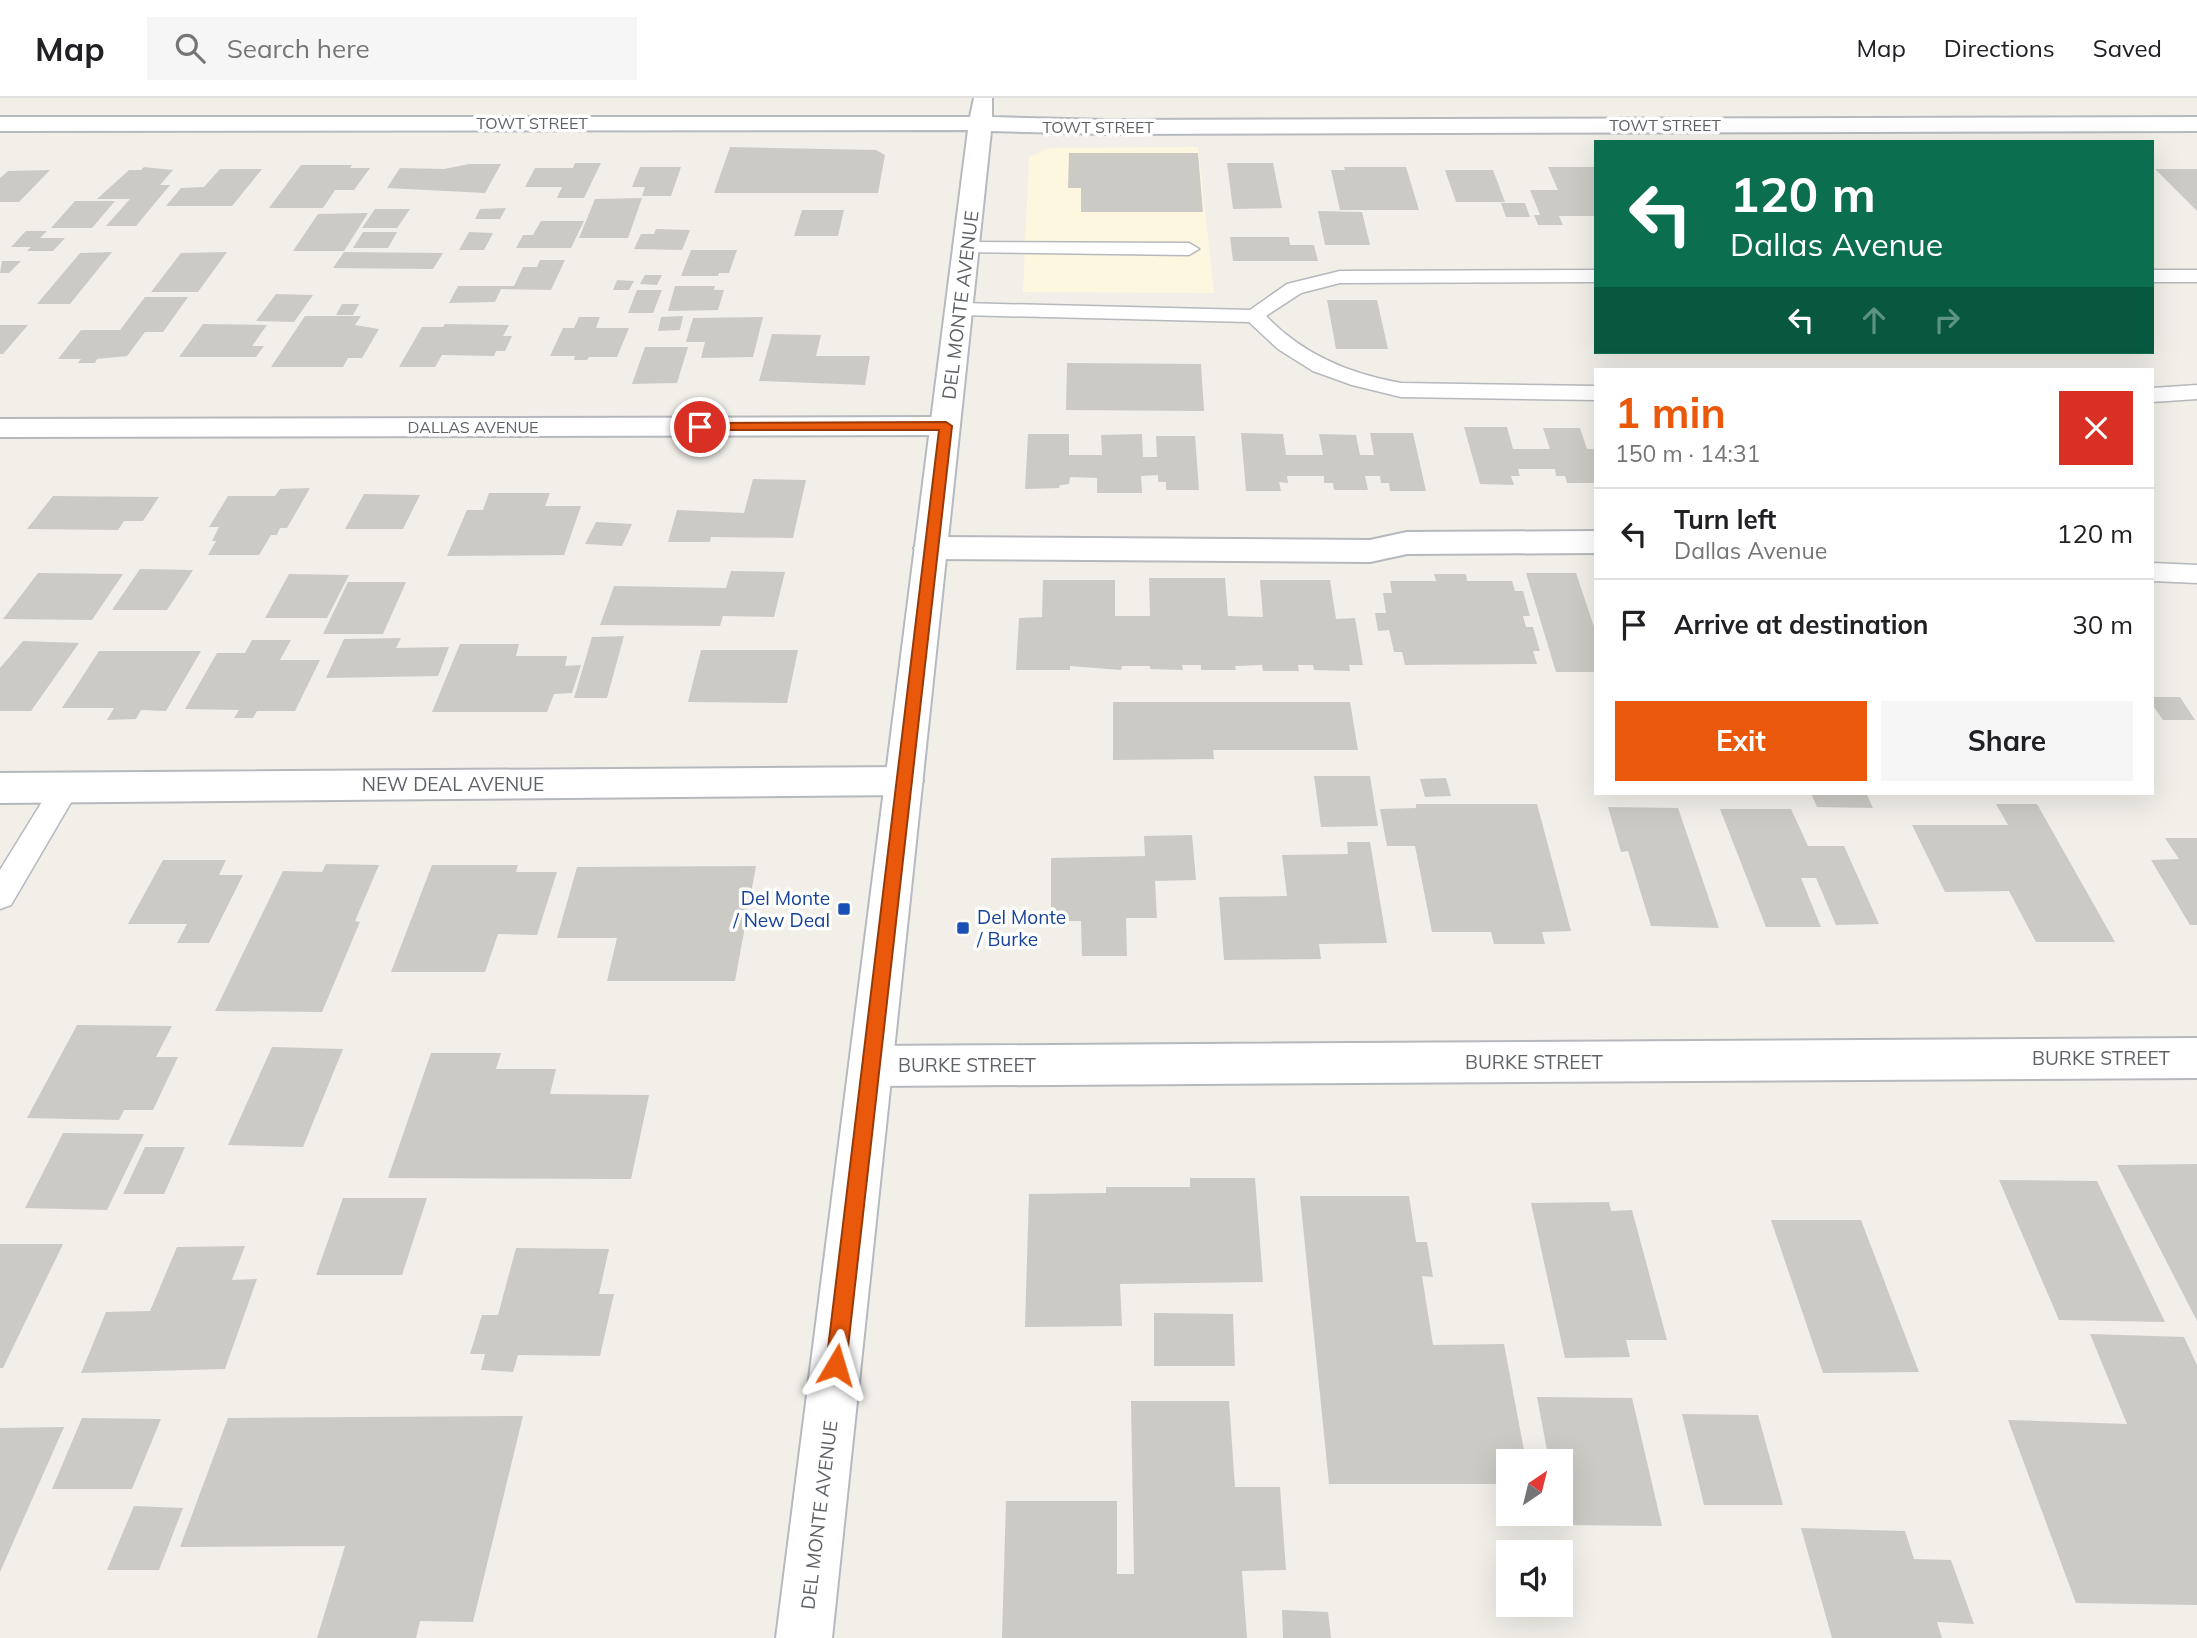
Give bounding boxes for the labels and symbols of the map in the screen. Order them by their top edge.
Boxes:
street label: TOWT STREET [476,113,588,133]
street label: TOWT STREET [1609,115,1721,135]
street label: TOWT STREET [1042,117,1154,137]
street label: DEL MONTE AVENUE [937,209,983,401]
pin [670,397,730,457]
street label: DALLAS AVENUE [408,417,538,437]
street label: NEW DEAL AVENUE [362,772,544,796]
place label: Del Monte / New Deal [732,886,830,932]
marker: Del Monte / New Deal [836,901,852,917]
place label: Del Monte / Burke [976,905,1066,951]
marker: Del Monte / Burke [955,920,971,936]
street label: BURKE STREET [2032,1046,2170,1070]
street label: BURKE STREET [1465,1050,1603,1074]
street label: BURKE STREET [898,1053,1036,1077]
position arrow [799,1328,873,1402]
street label: DEL MONTE AVENUE [796,1419,842,1611]
north arrow [1496,1449,1573,1526]

